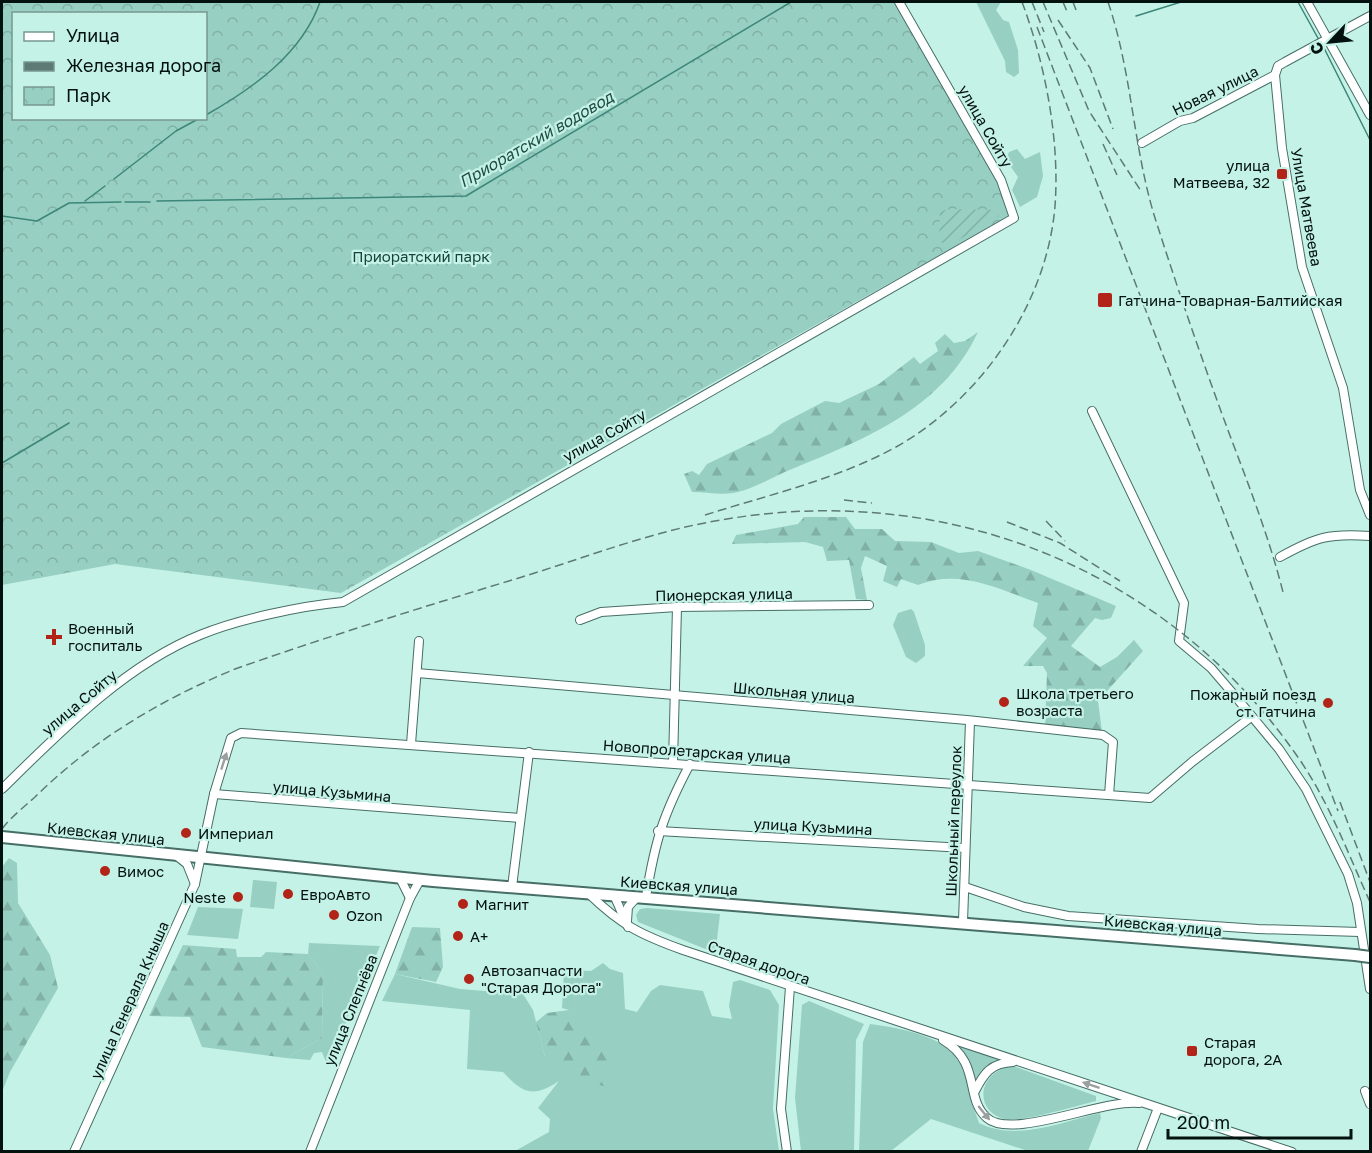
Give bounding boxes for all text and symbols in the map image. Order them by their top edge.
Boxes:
legend [12,12,207,120]
north arrow [1300,12,1360,72]
text: Улица [66,24,120,46]
text: С [1305,39,1328,58]
text: Железная дорога [66,54,221,76]
street label: Новая улица [1169,61,1261,119]
street label: улица Сойту [955,82,1017,171]
text: Парк [66,84,111,106]
water label: Приоратский водовод [455,86,618,191]
street label: Улица Матвеева [1288,146,1326,268]
place label: улица Матвеева, 32 [1173,156,1270,191]
marker: улица Матвеева, 32 [1275,167,1289,181]
park label: Приоратский парк [352,247,490,265]
marker: Гатчина-Товарная-Балтийская [1096,291,1114,309]
place label: Гатчина-Товарная-Балтийская [1118,291,1342,309]
street label: улица Сойту [559,405,649,465]
street label: Пионерская улица [655,584,793,604]
place label: Военный госпиталь [68,619,142,654]
marker: Военный госпиталь [45,628,63,646]
street label: улица Сойту [38,665,121,738]
street label: Школьная улица [732,678,856,706]
place label: Школа третьего возраста [1016,684,1134,719]
place label: Пожарный поезд ст. Гатчина [1190,685,1316,720]
marker: Школа третьего возраста [997,695,1011,709]
marker: Пожарный поезд ст. Гатчина [1321,696,1335,710]
street label: Новопролетарская улица [602,735,792,767]
street label: Школьный переулок [941,745,965,897]
one-way arrow [220,752,229,770]
street label: улица Кузьмина [272,777,392,805]
street label: улица Кузьмина [753,814,873,838]
street label: Киевская улица [46,818,166,848]
place label: Империал [198,824,274,842]
marker: Империал [179,826,193,840]
place label: Вимос [117,862,164,880]
marker: Вимос [98,864,112,878]
street label: Киевская улица [619,872,739,898]
place label: ЕвроАвто [300,885,370,903]
marker: ЕвроАвто [281,887,295,901]
place label: Neste [183,888,226,906]
marker: Neste [231,890,245,904]
place label: Магнит [475,895,530,913]
marker: Магнит [456,897,470,911]
place label: Ozon [346,906,383,924]
marker: Ozon [327,908,341,922]
street label: Киевская улица [1103,911,1223,939]
street label: улица Генерала Кныша [86,918,172,1082]
place label: А+ [470,927,488,945]
marker: А+ [451,929,465,943]
street label: Старая дорога [705,936,813,988]
street label: улица Слепнёва [319,952,381,1068]
place label: Автозапчасти "Старая Дорога" [481,961,601,996]
marker: Автозапчасти "Старая Дорога" [462,972,476,986]
place label: Старая дорога, 2А [1204,1033,1282,1068]
marker: Старая дорога, 2А [1185,1044,1199,1058]
one-way arrow [1082,1079,1100,1089]
scale bar [1168,1102,1351,1140]
one-way arrow [978,1105,991,1120]
text: 200 m [1177,1111,1230,1133]

